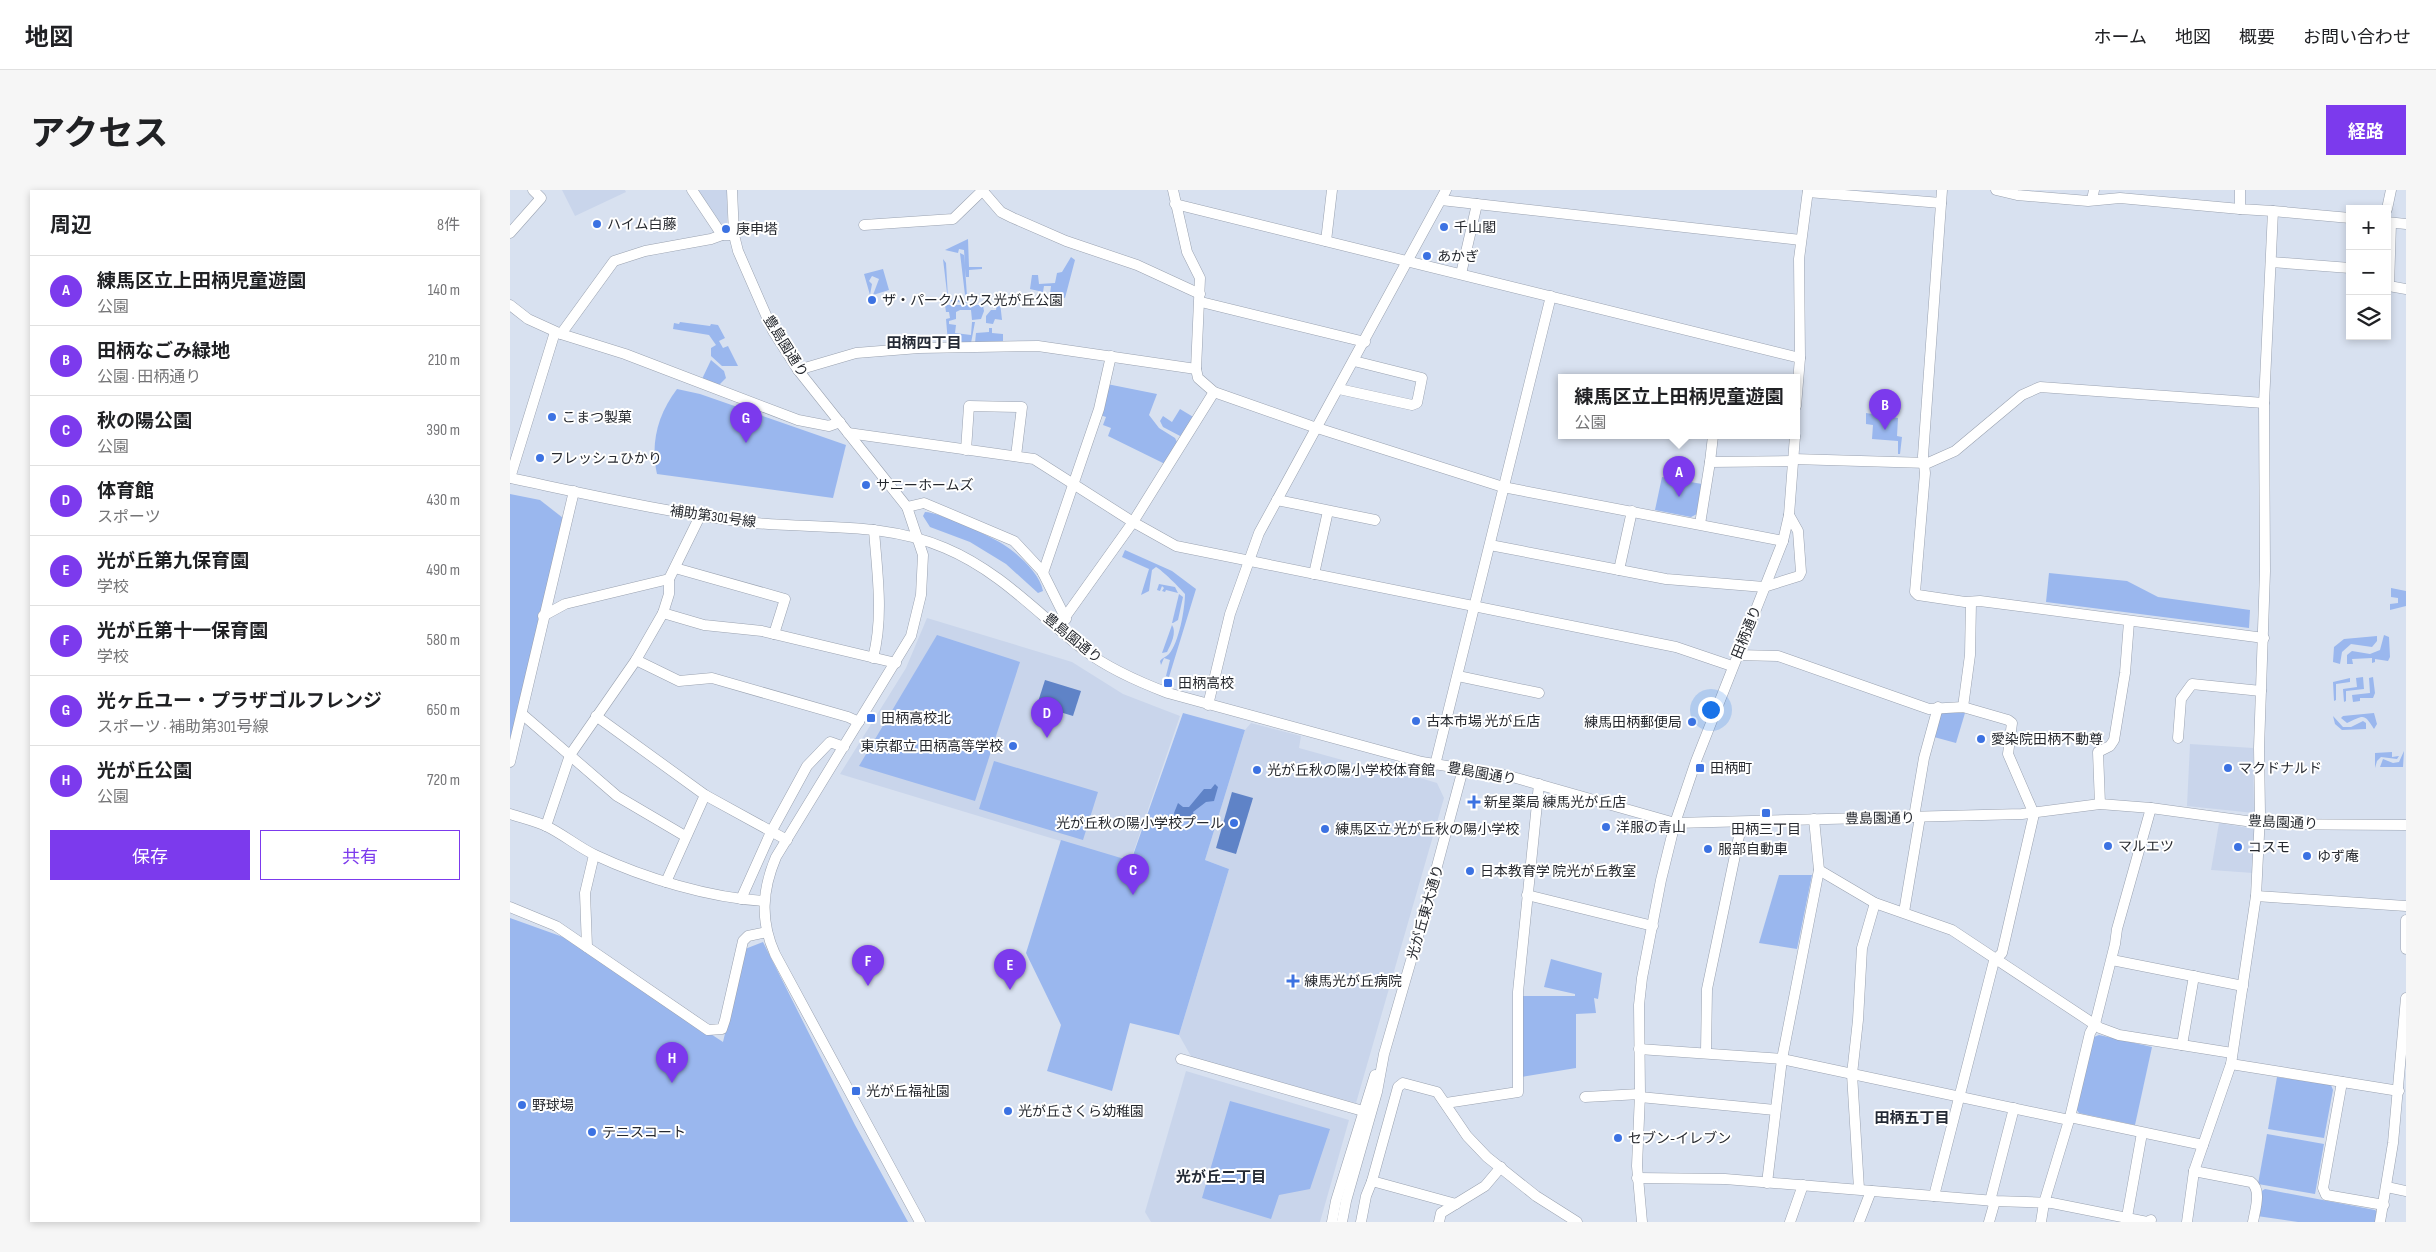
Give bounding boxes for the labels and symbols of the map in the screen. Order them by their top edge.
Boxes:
place label: ハイム白藤 [607,216,676,233]
marker: ハイム白藤 [591,218,603,230]
place label: 千山閣 [1454,219,1496,236]
place label: 庚申塔 [736,221,778,238]
marker: 千山閣 [1438,221,1450,233]
marker: 庚申塔 [720,223,732,235]
place label: あかぎ [1437,248,1479,265]
marker: あかぎ [1421,250,1433,262]
place label: ザ・パークハウス光が丘公園 [882,292,1063,309]
marker: ザ・パークハウス光が丘公園 [866,294,878,306]
street label: 豊島園通り [760,312,811,380]
district label: 田柄四丁目 [886,334,962,353]
pin: B [1869,389,1901,430]
pin: G [730,402,762,443]
place label: こまつ製菓 [562,409,632,426]
marker: こまつ製菓 [546,411,558,423]
place label: フレッシュひかり [550,450,662,467]
marker: フレッシュひかり [534,452,546,464]
pin: A [1663,456,1695,497]
place label: サニーホームズ [876,477,974,494]
marker: サニーホームズ [860,479,872,491]
street label: 補助第301号線 [669,502,757,531]
street label: 田柄通り [1728,603,1765,661]
street label: 豊島園通り [1040,610,1105,667]
place label: 田柄高校 [1178,675,1234,692]
marker: 田柄高校 [1162,677,1174,689]
pin: D [1031,697,1063,738]
your location [1698,697,1724,723]
place label: 田柄高校北 [881,710,951,727]
marker: 田柄高校北 [865,712,877,724]
place label: 古本市場 光が丘店 [1426,713,1540,730]
place label: 練馬田柄郵便局 [1584,714,1682,731]
marker: 古本市場 光が丘店 [1410,715,1422,727]
marker: 練馬田柄郵便局 [1686,716,1698,728]
place label: 愛染院田柄不動尊 [1991,731,2103,748]
marker: 愛染院田柄不動尊 [1975,733,1987,745]
place label: 東京都立 田柄高等学校 [861,738,1003,755]
marker: 東京都立 田柄高等学校 [1007,740,1019,752]
street label: 豊島園通り [1446,759,1518,788]
place label: 田柄町 [1710,760,1752,777]
place label: マクドナルド [2238,760,2322,777]
place label: 光が丘秋の陽小学校体育館 [1267,762,1435,779]
marker: 田柄町 [1694,762,1706,774]
marker: マクドナルド [2222,762,2234,774]
marker: 光が丘秋の陽小学校体育館 [1251,764,1263,776]
place label: 新星薬局 練馬光が丘店 [1484,794,1626,811]
marker: 新星薬局 練馬光が丘店 [1468,796,1480,808]
marker: 田柄三丁目 [1760,807,1772,819]
street label: 豊島園通り [1845,809,1915,828]
street label: 豊島園通り [2248,812,2318,833]
place label: 光が丘秋の陽小学校プール [1056,815,1224,832]
marker: 光が丘秋の陽小学校プール [1228,817,1240,829]
place label: 洋服の青山 [1616,819,1686,836]
place label: 練馬区立 光が丘秋の陽小学校 [1335,821,1519,838]
marker: 洋服の青山 [1600,821,1612,833]
place label: 田柄三丁目 [1731,821,1801,838]
marker: 練馬区立 光が丘秋の陽小学校 [1319,823,1331,835]
place label: マルエツ [2118,838,2174,855]
place label: コスモ [2248,839,2290,856]
marker: マルエツ [2102,840,2114,852]
place label: 服部自動車 [1718,841,1788,858]
marker: コスモ [2232,841,2244,853]
marker: 服部自動車 [1702,843,1714,855]
place label: ゆず庵 [2317,848,2359,865]
marker: ゆず庵 [2301,850,2313,862]
pin: C [1117,854,1149,895]
street label: 光が丘東大通り [1404,863,1447,962]
place label: 日本教育学 院光が丘教室 [1480,863,1636,880]
marker: 日本教育学 院光が丘教室 [1464,865,1476,877]
pin: F [852,945,884,986]
pin: E [994,949,1026,990]
place label: 練馬光が丘病院 [1304,973,1402,990]
marker: 練馬光が丘病院 [1286,974,1300,988]
pin: H [656,1042,688,1083]
place label: 光が丘福祉園 [866,1083,950,1100]
marker: 光が丘福祉園 [850,1085,862,1097]
place label: 野球場 [532,1097,574,1114]
marker: 野球場 [516,1099,528,1111]
place label: 光が丘さくら幼稚園 [1018,1103,1144,1120]
marker: 光が丘さくら幼稚園 [1002,1105,1014,1117]
district label: 田柄五丁目 [1874,1109,1950,1128]
place label: テニスコート [602,1124,686,1141]
marker: テニスコート [586,1126,598,1138]
place label: セブン-イレブン [1628,1130,1731,1147]
marker: セブン-イレブン [1612,1132,1624,1144]
district label: 光が丘二丁目 [1176,1168,1266,1187]

